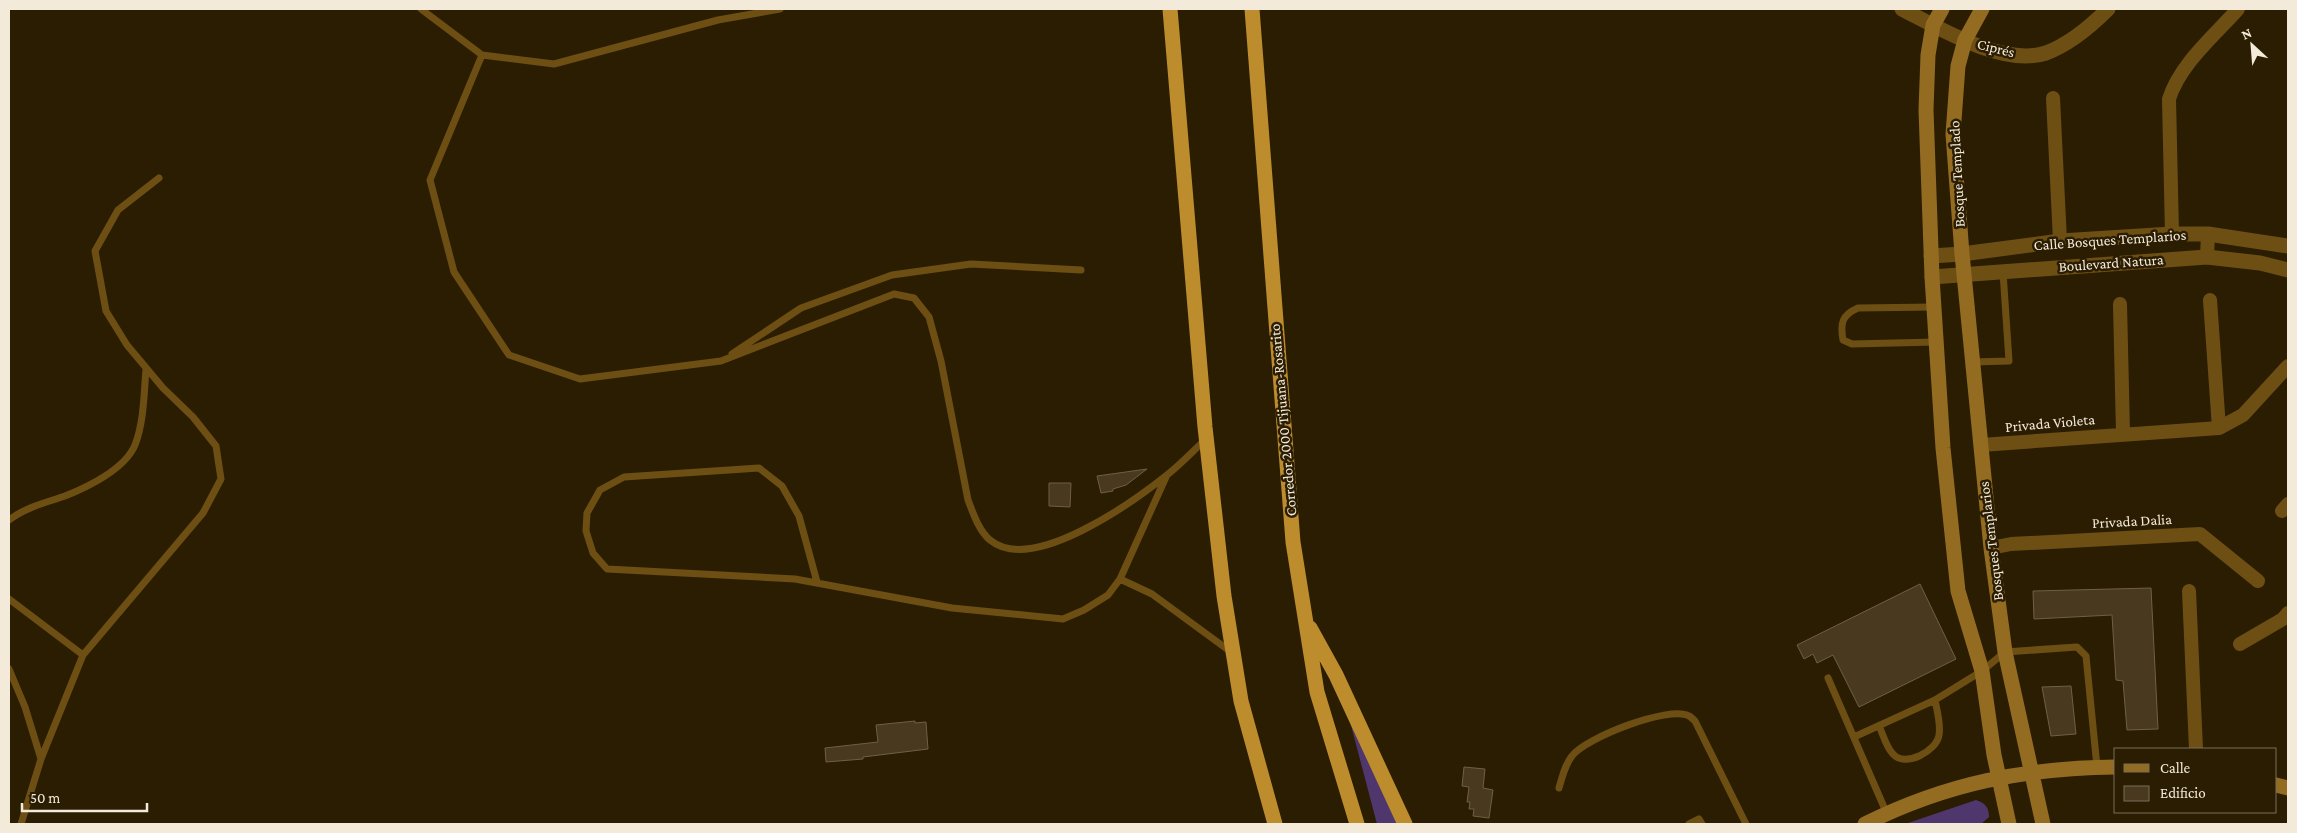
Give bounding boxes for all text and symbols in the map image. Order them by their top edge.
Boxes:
north arrow [2227,20,2277,70]
text: N [2239,24,2255,43]
street label: Ciprés [1975,36,2017,61]
street label: Bosque Templado [1946,120,1969,228]
street label: Calle Bosques Templarios [2033,227,2187,254]
street label: Boulevard Natura [2058,251,2164,275]
street label: Corredor 2000 Tijuana-Rosarito [1267,323,1300,517]
street label: Privada Violeta [2004,411,2096,435]
street label: Bosques Templarios [1976,480,2007,602]
street label: Privada Dalia [2092,511,2172,531]
legend [2114,748,2277,813]
text: Calle [2160,760,2191,776]
scale bar [22,780,148,812]
text: Edificio [2160,785,2206,801]
text: 50 m [30,790,60,806]

